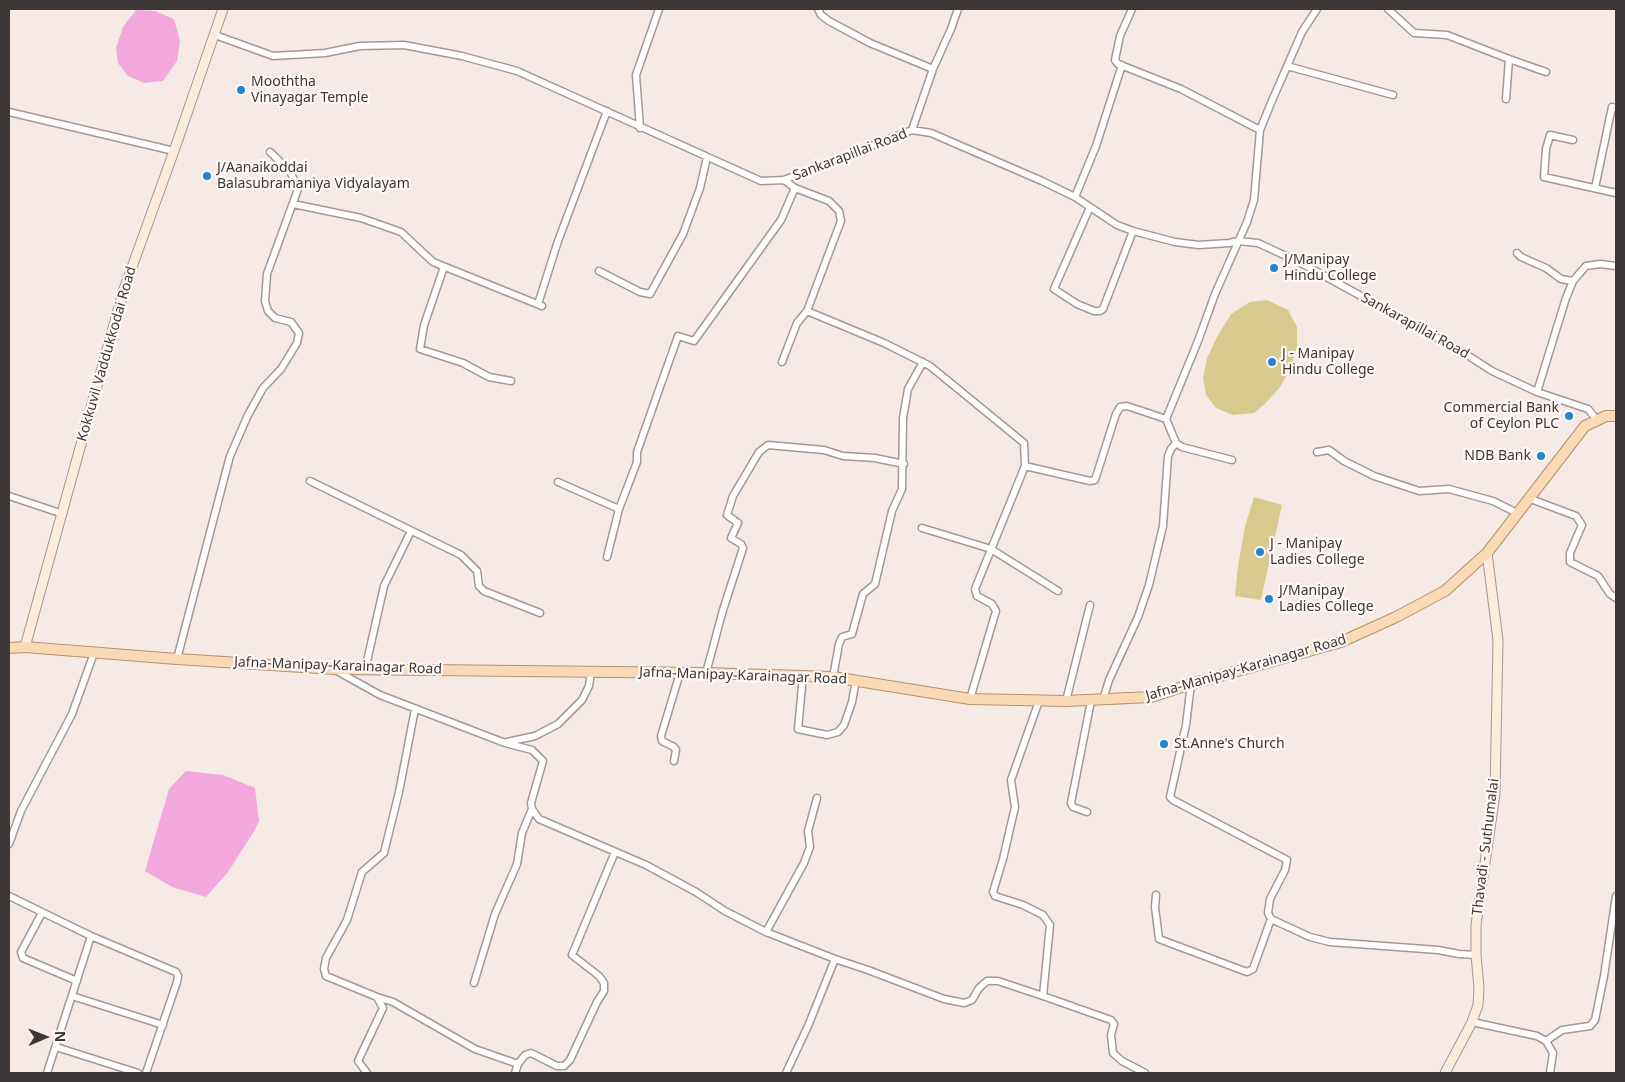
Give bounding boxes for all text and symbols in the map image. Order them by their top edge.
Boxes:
place label: Mooththa Vinayagar Temple [251,74,368,106]
marker: Mooththa Vinayagar Temple [235,84,247,96]
street label: Sankarapillai Road [790,125,910,185]
place label: J/Aanaikoddai Balasubramaniya Vidyalayam [217,160,410,192]
marker: J/Aanaikoddai Balasubramaniya Vidyalayam [201,170,213,182]
place label: J/Manipay Hindu College [1284,252,1376,284]
marker: J/Manipay Hindu College [1268,262,1280,274]
street label: Kokkuvil Vaddukkodai Road [74,265,140,443]
street label: Sankarapillai Road [1358,289,1472,363]
place label: J - Manipay Hindu College [1282,346,1374,378]
marker: J - Manipay Hindu College [1266,356,1278,368]
place label: Commercial Bank of Ceylon PLC [1444,400,1559,432]
marker: Commercial Bank of Ceylon PLC [1563,410,1575,422]
place label: NDB Bank [1464,448,1531,464]
marker: NDB Bank [1535,450,1547,462]
place label: J - Manipay Ladies College [1270,536,1365,568]
marker: J - Manipay Ladies College [1254,546,1266,558]
place label: J/Manipay Ladies College [1279,583,1374,616]
marker: J/Manipay Ladies College [1263,593,1275,605]
street label: Jafna-Manipay-Karainagar Road [1144,631,1348,705]
street label: Jafna-Manipay-Karainagar Road [234,654,442,678]
street label: Jafna-Manipay-Karainagar Road [639,664,847,688]
place label: St.Anne's Church [1174,736,1285,752]
marker: St.Anne's Church [1158,738,1170,750]
street label: Thavadi - Suthumalai [1469,777,1503,917]
north arrow [20,1012,70,1062]
text: N [51,1031,70,1043]

